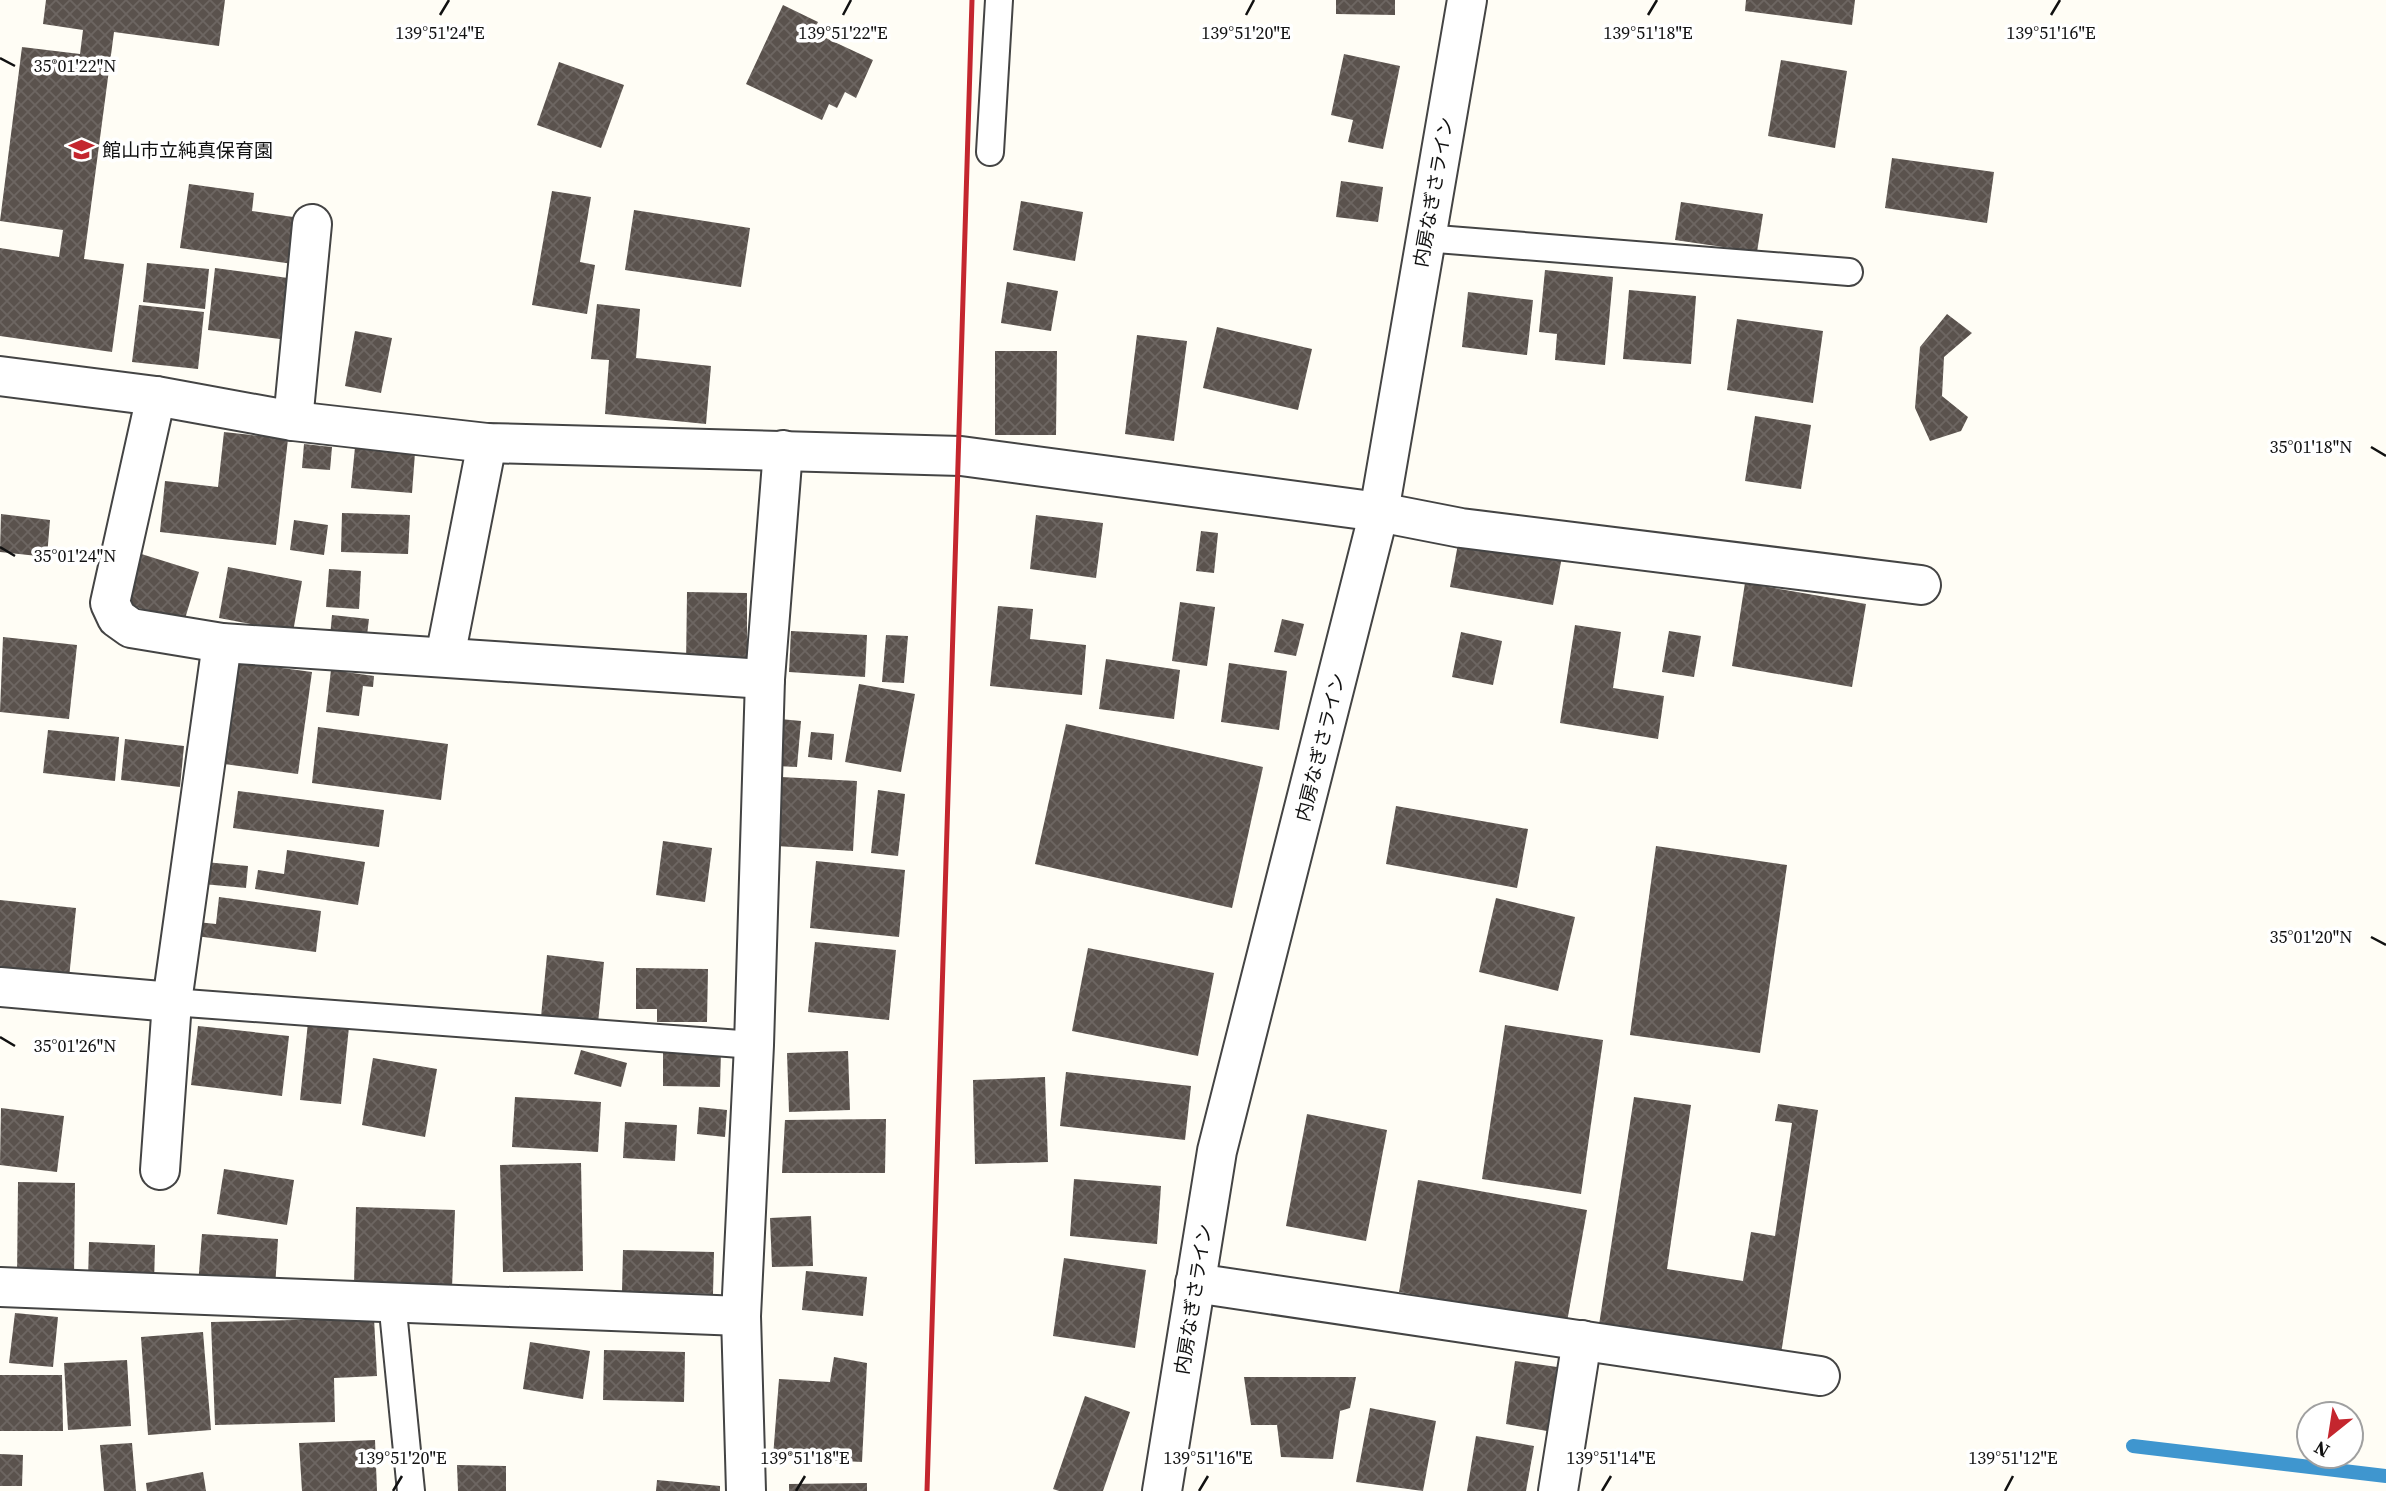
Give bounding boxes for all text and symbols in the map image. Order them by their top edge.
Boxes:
text: 139°51'24"E [395,20,485,45]
text: 139°51'22"E [798,20,888,45]
text: 139°51'20"E [1201,20,1291,45]
text: 139°51'18"E [1603,20,1693,45]
text: 139°51'16"E [2006,20,2096,45]
text: 35°01'22"N [34,53,116,78]
street label: 内房なぎさライン [1407,115,1459,269]
school or university icon: 館山市立純真保育園 [68,136,96,164]
place label: 館山市立純真保育園 [102,137,273,163]
text: 35°01'18"N [2270,434,2352,459]
text: 35°01'24"N [34,543,116,568]
street label: 内房なぎさライン [1289,670,1351,824]
text: 35°01'20"N [2270,924,2352,949]
text: 35°01'26"N [34,1033,116,1058]
street label: 内房なぎさライン [1168,1222,1218,1376]
north arrow [2295,1400,2365,1470]
text: N [2309,1435,2334,1464]
text: 139°51'20"E [357,1445,447,1470]
text: 139°51'18"E [760,1445,850,1470]
text: 139°51'16"E [1163,1445,1253,1470]
text: 139°51'14"E [1566,1445,1656,1470]
text: 139°51'12"E [1968,1445,2058,1470]

